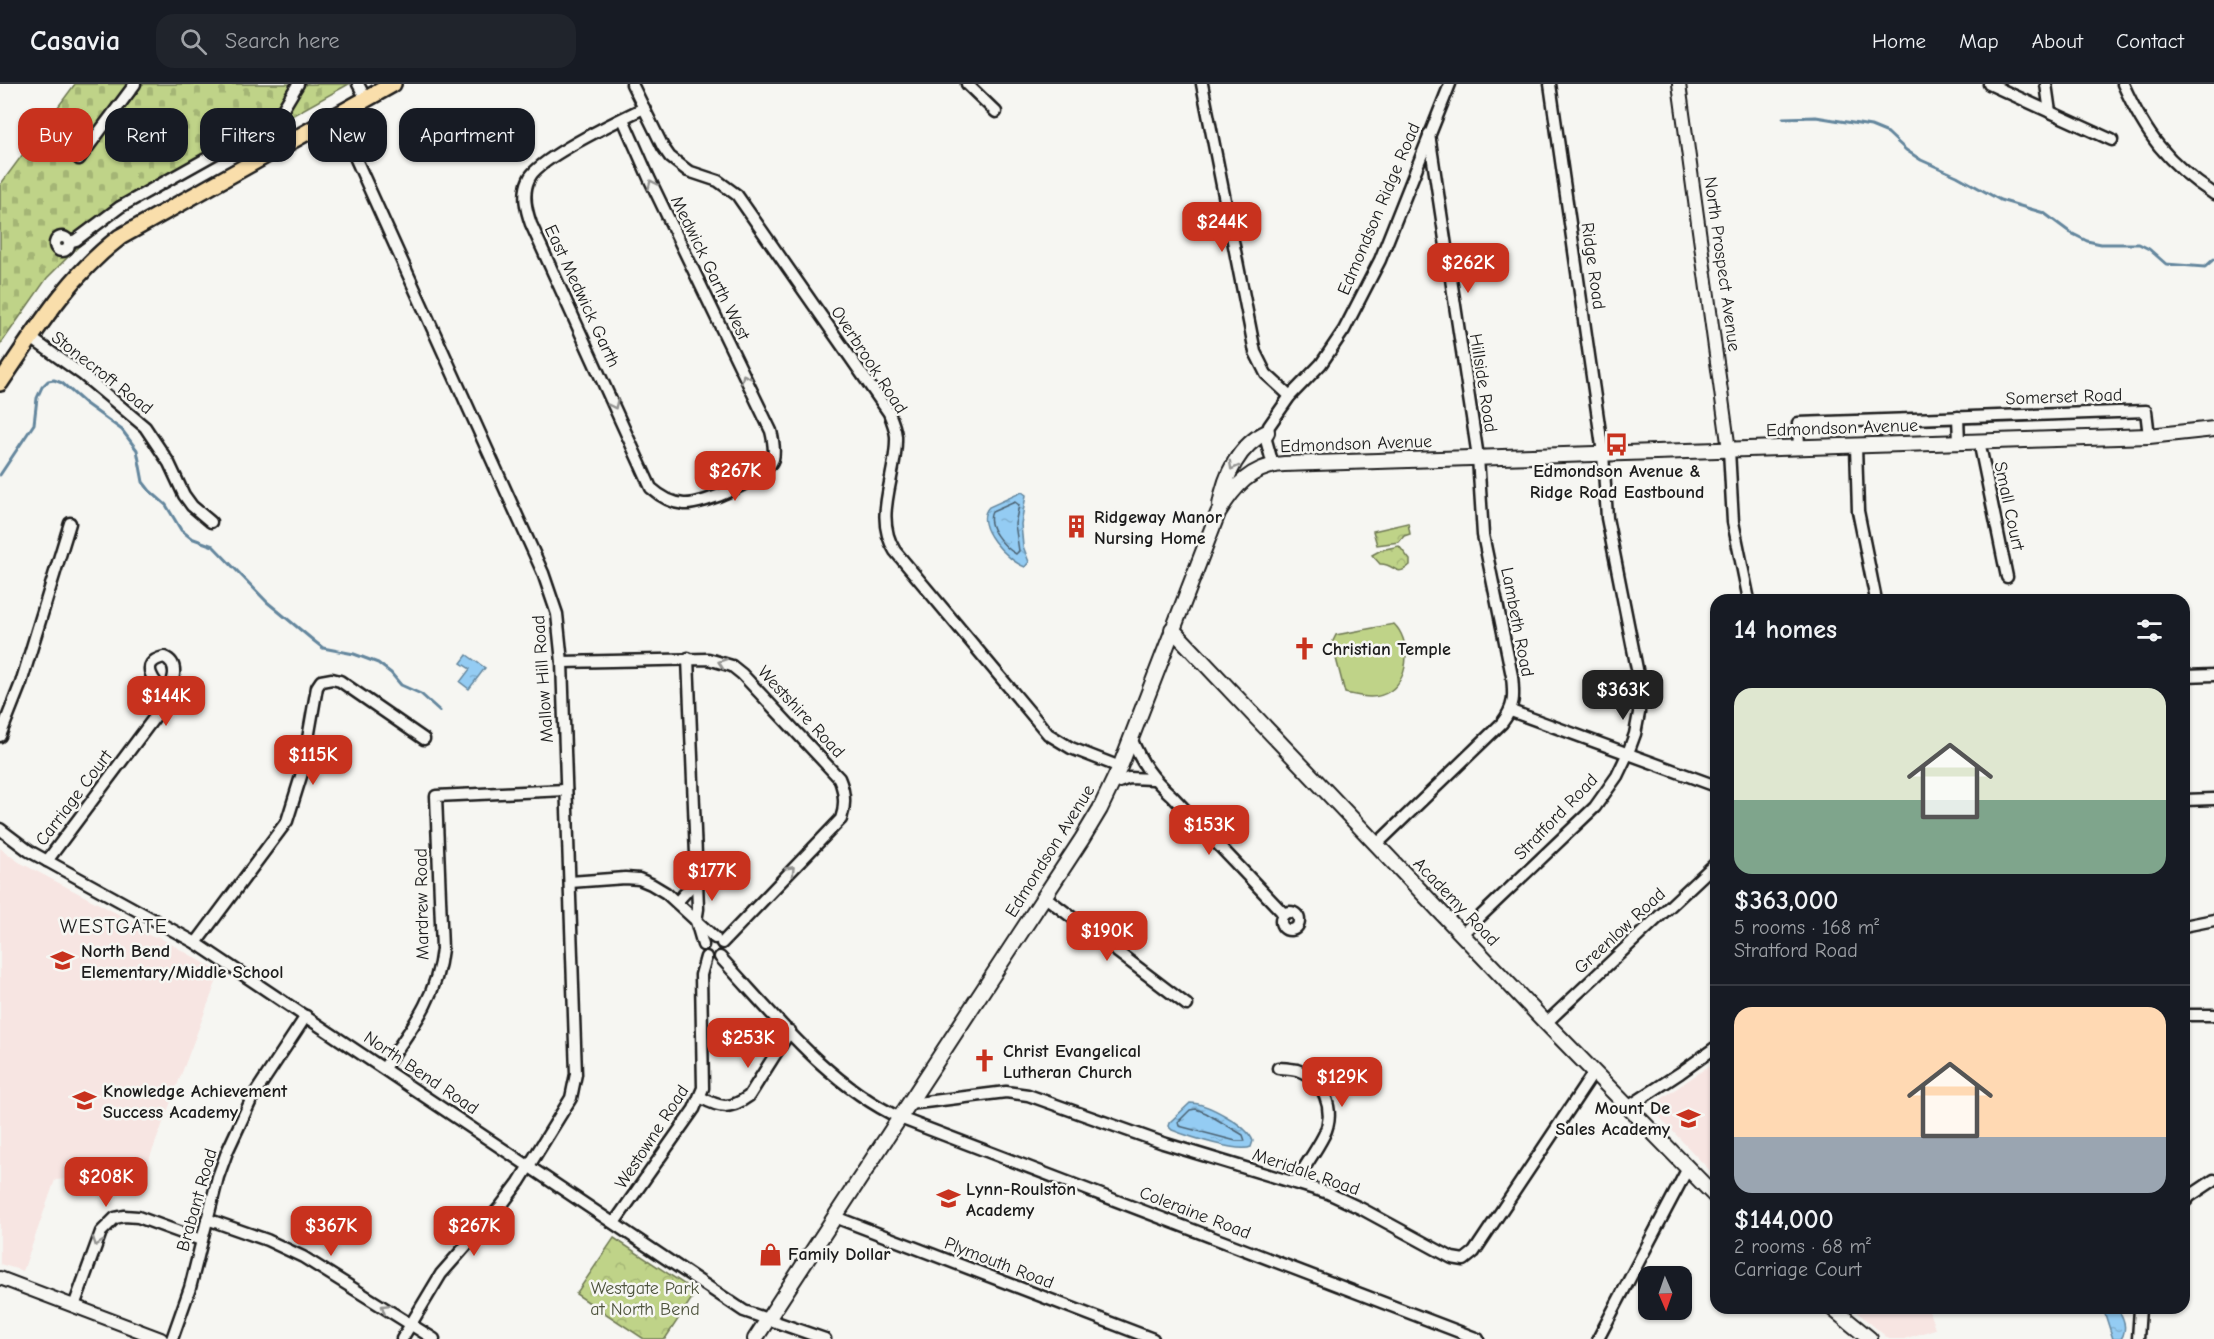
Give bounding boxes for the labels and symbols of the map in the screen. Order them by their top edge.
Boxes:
street label: Edmondson Ridge Road [1333,120,1425,298]
street label: North Prospect Avenue [1699,175,1745,353]
one-way arrow [647,179,659,190]
street label: Medwick Garth West [666,192,754,344]
pin: $244K [1180,202,1264,253]
street label: East Medwick Garth [540,221,624,371]
street label: Ridge Road [1576,221,1610,311]
pin: $262K [1426,243,1510,294]
street label: Overbrook Road [826,302,912,418]
street label: Stonecroft Road [47,327,157,419]
street label: Hillside Road [1465,332,1501,434]
one-way arrow [740,374,752,385]
street label: Somerset Road [2005,384,2123,410]
one-way arrow [607,399,619,410]
street label: Edmondson Avenue [1766,415,1918,441]
street label: Edmondson Avenue [1280,431,1432,457]
bus stop icon: Edmondson Avenue & Ridge Road Eastbound [1604,432,1630,458]
pin: $267K [693,451,777,502]
one-way arrow [1229,460,1241,471]
street label: Small Court [1989,460,2029,553]
place label: Edmondson Avenue & Ridge Road Eastbound [1530,461,1704,503]
place label: Ridgeway Manor Nursing Home [1094,507,1223,549]
building icon: Ridgeway Manor Nursing Home [1063,514,1089,540]
street label: Lambeth Road [1496,565,1538,679]
street label: Mallow Hill Road [528,614,558,744]
church icon: Christian Temple [1291,636,1317,662]
place label: Christian Temple [1322,639,1451,660]
one-way arrow [717,657,728,670]
street label: Westshire Road [753,662,849,762]
pin: $363K [1581,670,1665,721]
pin: $144K [124,676,208,727]
pin: $115K [271,735,355,786]
street label: Carriage Court [31,745,117,850]
street label: Stratford Road [1510,770,1602,864]
street label: Edmondson Avenue [1001,781,1099,921]
pin: $153K [1167,805,1251,856]
street label: Mardrew Road [411,848,433,960]
pin: $177K [670,851,754,902]
street label: Academy Road [1409,853,1503,951]
one-way arrow [784,867,795,878]
street label: Greenlow Road [1570,884,1670,978]
pin: $190K [1065,911,1149,962]
district label: WESTGATE [60,915,168,938]
place label: North Bend Elementary/Middle School [81,941,284,983]
school or university icon: North Bend Elementary/Middle School [50,948,76,974]
pin: $253K [706,1018,790,1069]
street label: North Bend Road [360,1027,482,1119]
place label: Christ Evangelical Lutheran Church [1003,1041,1141,1083]
church icon: Christ Evangelical Lutheran Church [972,1048,998,1074]
pin: $129K [1300,1057,1384,1108]
place label: Knowledge Achievement Success Academy [103,1081,288,1123]
street label: Westowne Road [611,1081,693,1193]
school or university icon: Knowledge Achievement Success Academy [72,1088,98,1114]
place label: Mount De Sales Academy [1556,1098,1671,1140]
school or university icon: Mount De Sales Academy [1675,1105,1701,1131]
street label: Meridale Road [1250,1144,1362,1200]
street label: Brabant Road [172,1146,222,1254]
pin: $208K [64,1157,148,1208]
place label: Lynn-Roulston Academy [966,1179,1076,1221]
street label: Coleraine Road [1136,1182,1254,1244]
school or university icon: Lynn-Roulston Academy [935,1186,961,1212]
pin: $367K [289,1206,373,1257]
pin: $267K [432,1206,516,1257]
street label: Plymouth Road [941,1233,1057,1293]
one-way arrow [92,1236,104,1247]
shop icon: Family Dollar [757,1241,783,1267]
place label: Family Dollar [788,1244,891,1265]
north arrow [1638,1266,1692,1320]
park label: Westgate Park at North Bend [590,1278,700,1320]
one-way arrow [380,1304,391,1315]

